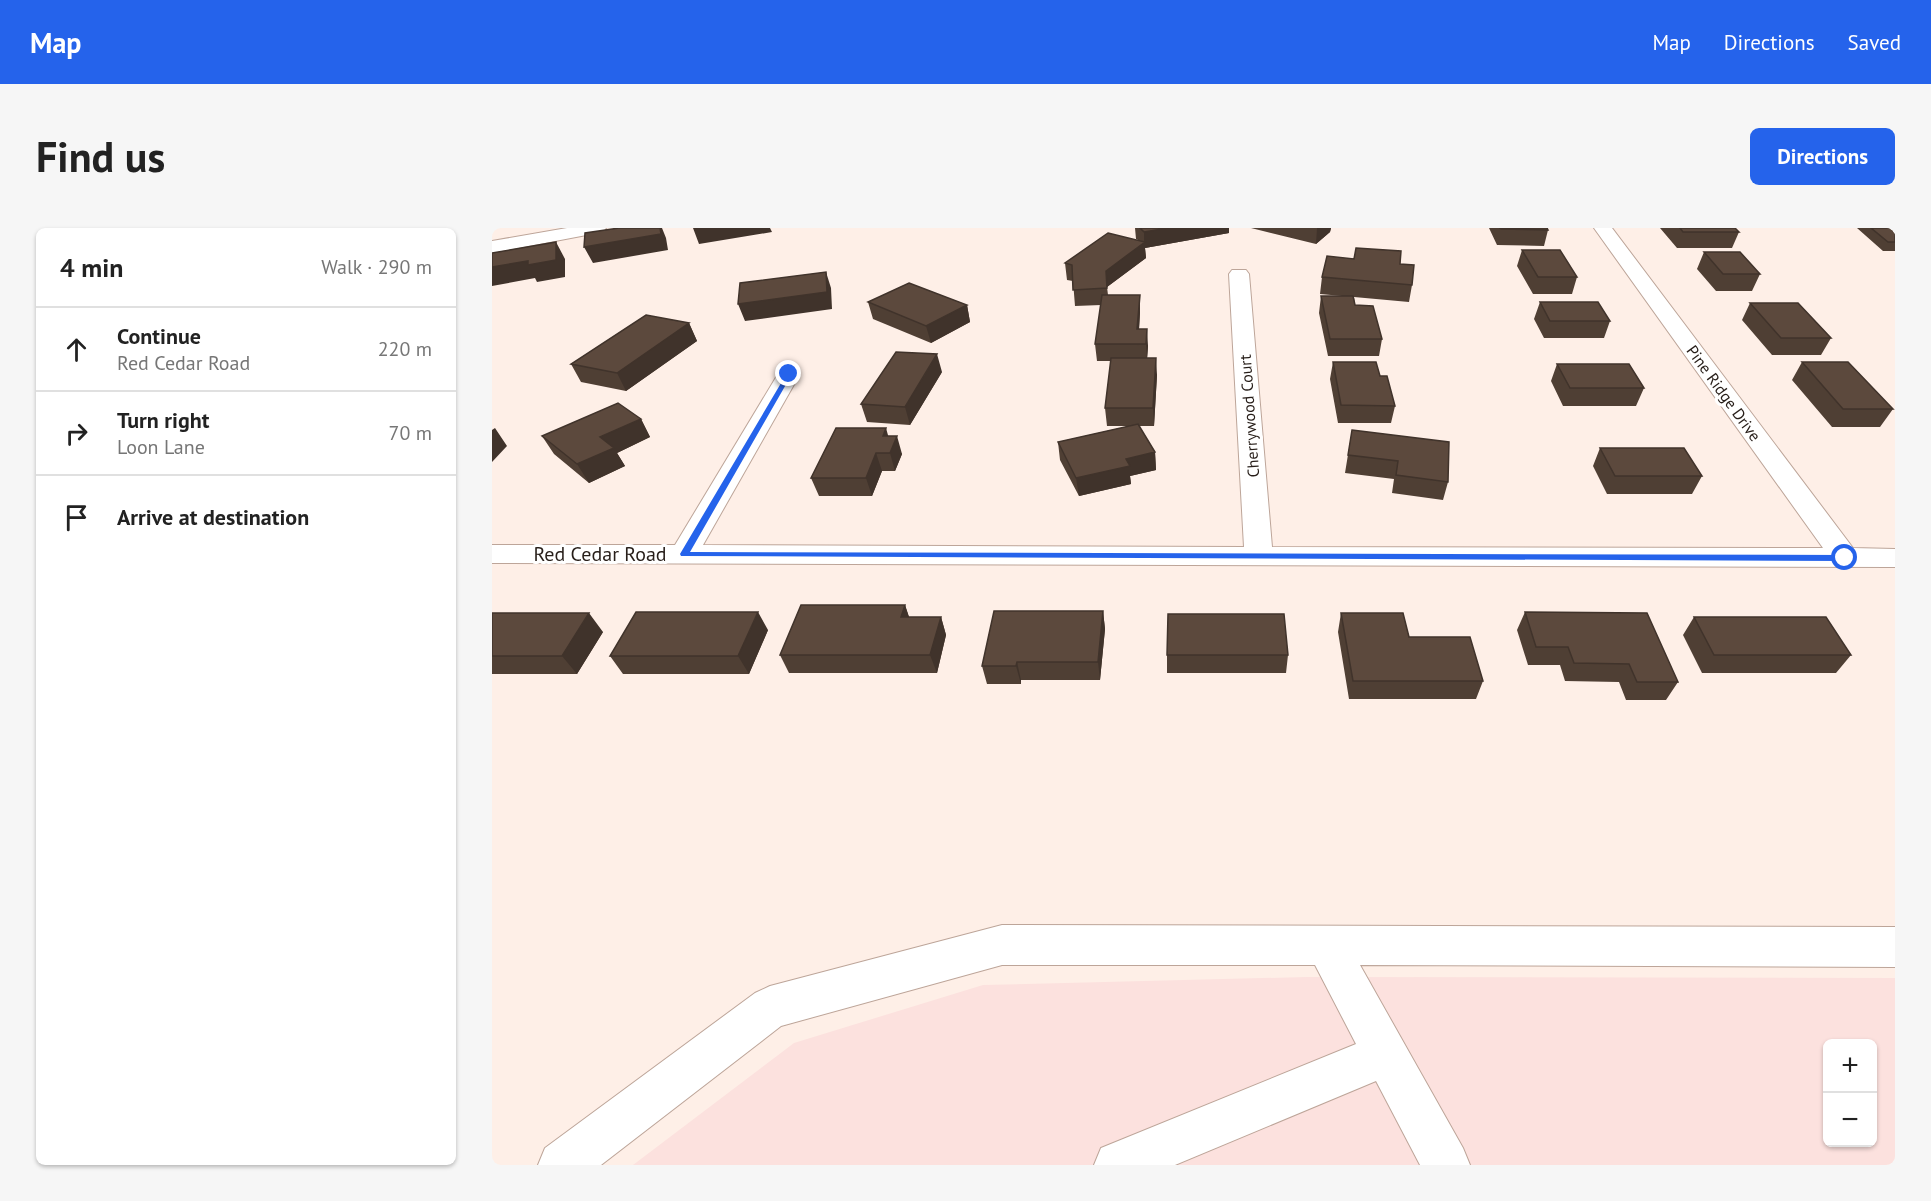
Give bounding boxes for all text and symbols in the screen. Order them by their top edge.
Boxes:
text: Map [30,24,81,61]
text: Map [1652,29,1691,56]
text: Directions [1724,29,1815,56]
text: Saved [1848,29,1901,56]
button: Directions [1750,128,1895,185]
text: Find us [36,129,165,184]
text: 4 min [60,251,123,284]
text: Walk · 290 m [321,254,432,280]
text: Continue [117,322,201,350]
icon: ahead [60,333,93,366]
text: 220 m [378,336,432,362]
street label: Pine Ridge Drive [1683,341,1765,445]
text: Red Cedar Road [117,350,250,376]
street label: Cherrywood Court [1235,353,1263,478]
route end [775,360,801,386]
text: Turn right [117,406,209,434]
icon: right [60,417,93,450]
text: 70 m [389,420,432,446]
text: Loon Lane [117,434,205,460]
icon: arrive [60,501,93,534]
text: Arrive at destination [117,503,309,531]
street label: Red Cedar Road [533,541,667,567]
route start [1831,544,1857,570]
map controls [1823,1039,1877,1147]
button: + [1823,1039,1877,1093]
button: − [1823,1093,1877,1147]

